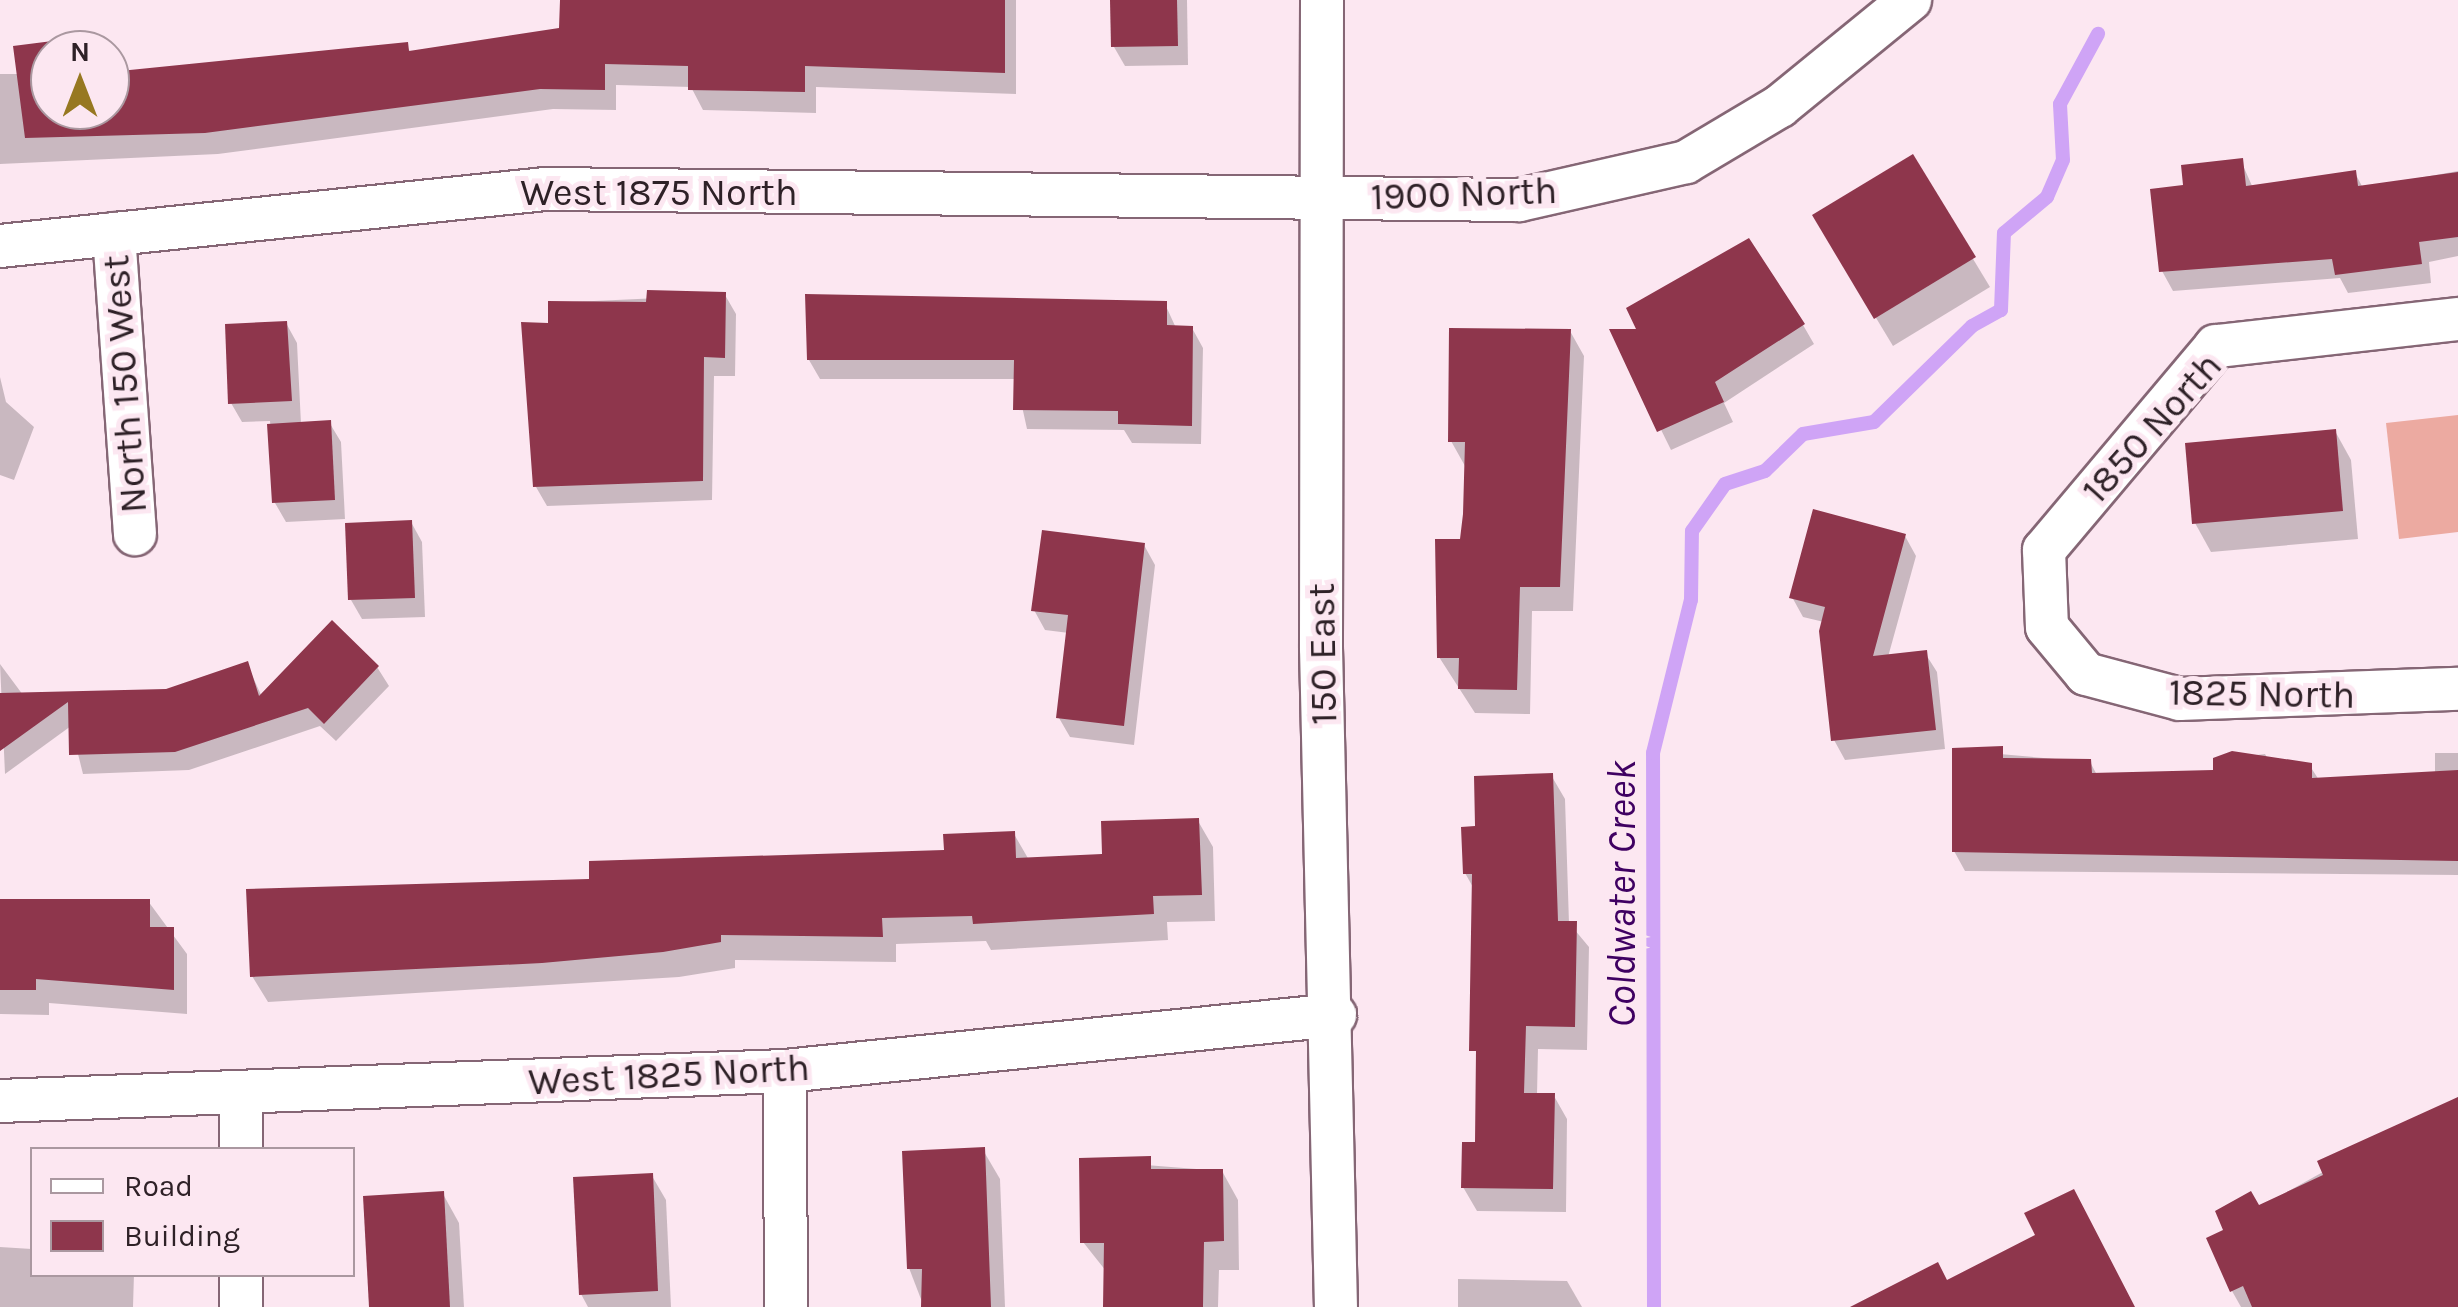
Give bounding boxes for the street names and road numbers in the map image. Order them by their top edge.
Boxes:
street label: 1900 North [1370,168,1558,220]
street label: West 1875 North [520,170,798,216]
street label: North 150 West [93,253,157,515]
street label: 1850 North [2073,343,2231,513]
street label: 150 East [1299,583,1347,725]
street label: 1825 North [2169,670,2355,718]
street label: West 1825 North [527,1045,811,1105]

